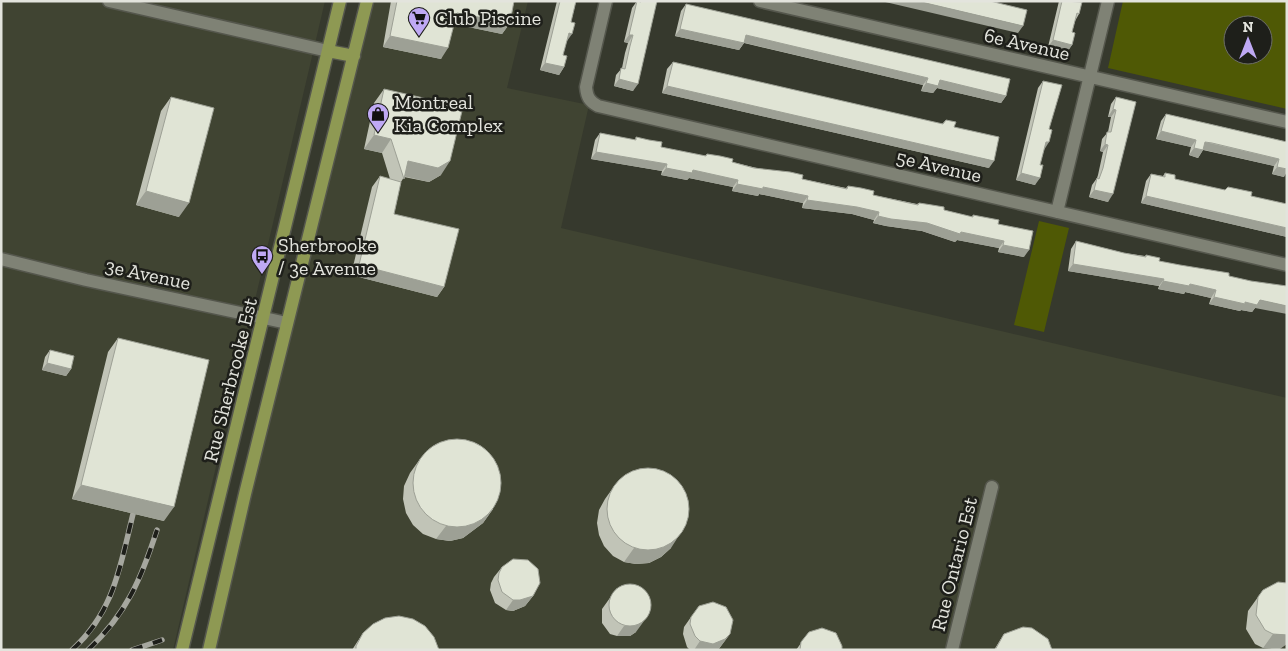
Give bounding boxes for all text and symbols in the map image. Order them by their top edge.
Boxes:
supermarket icon: Club Piscine [407,6,431,37]
place label: Club Piscine [435,6,541,30]
north arrow [1223,15,1273,65]
text: N [1243,19,1254,36]
street label: 6e Avenue [982,22,1072,66]
place label: Montreal Kia Complex [394,90,503,137]
shop icon: Montreal Kia Complex [366,102,390,133]
street label: 5e Avenue [894,145,984,187]
place label: Sherbrooke / 3e Avenue [278,233,377,280]
bus stop icon: Sherbrooke / 3e Avenue [250,244,274,275]
street label: 3e Avenue [103,253,193,295]
street label: Rue Sherbrooke Est [198,295,262,465]
street label: Rue Ontario Est [926,494,982,634]

